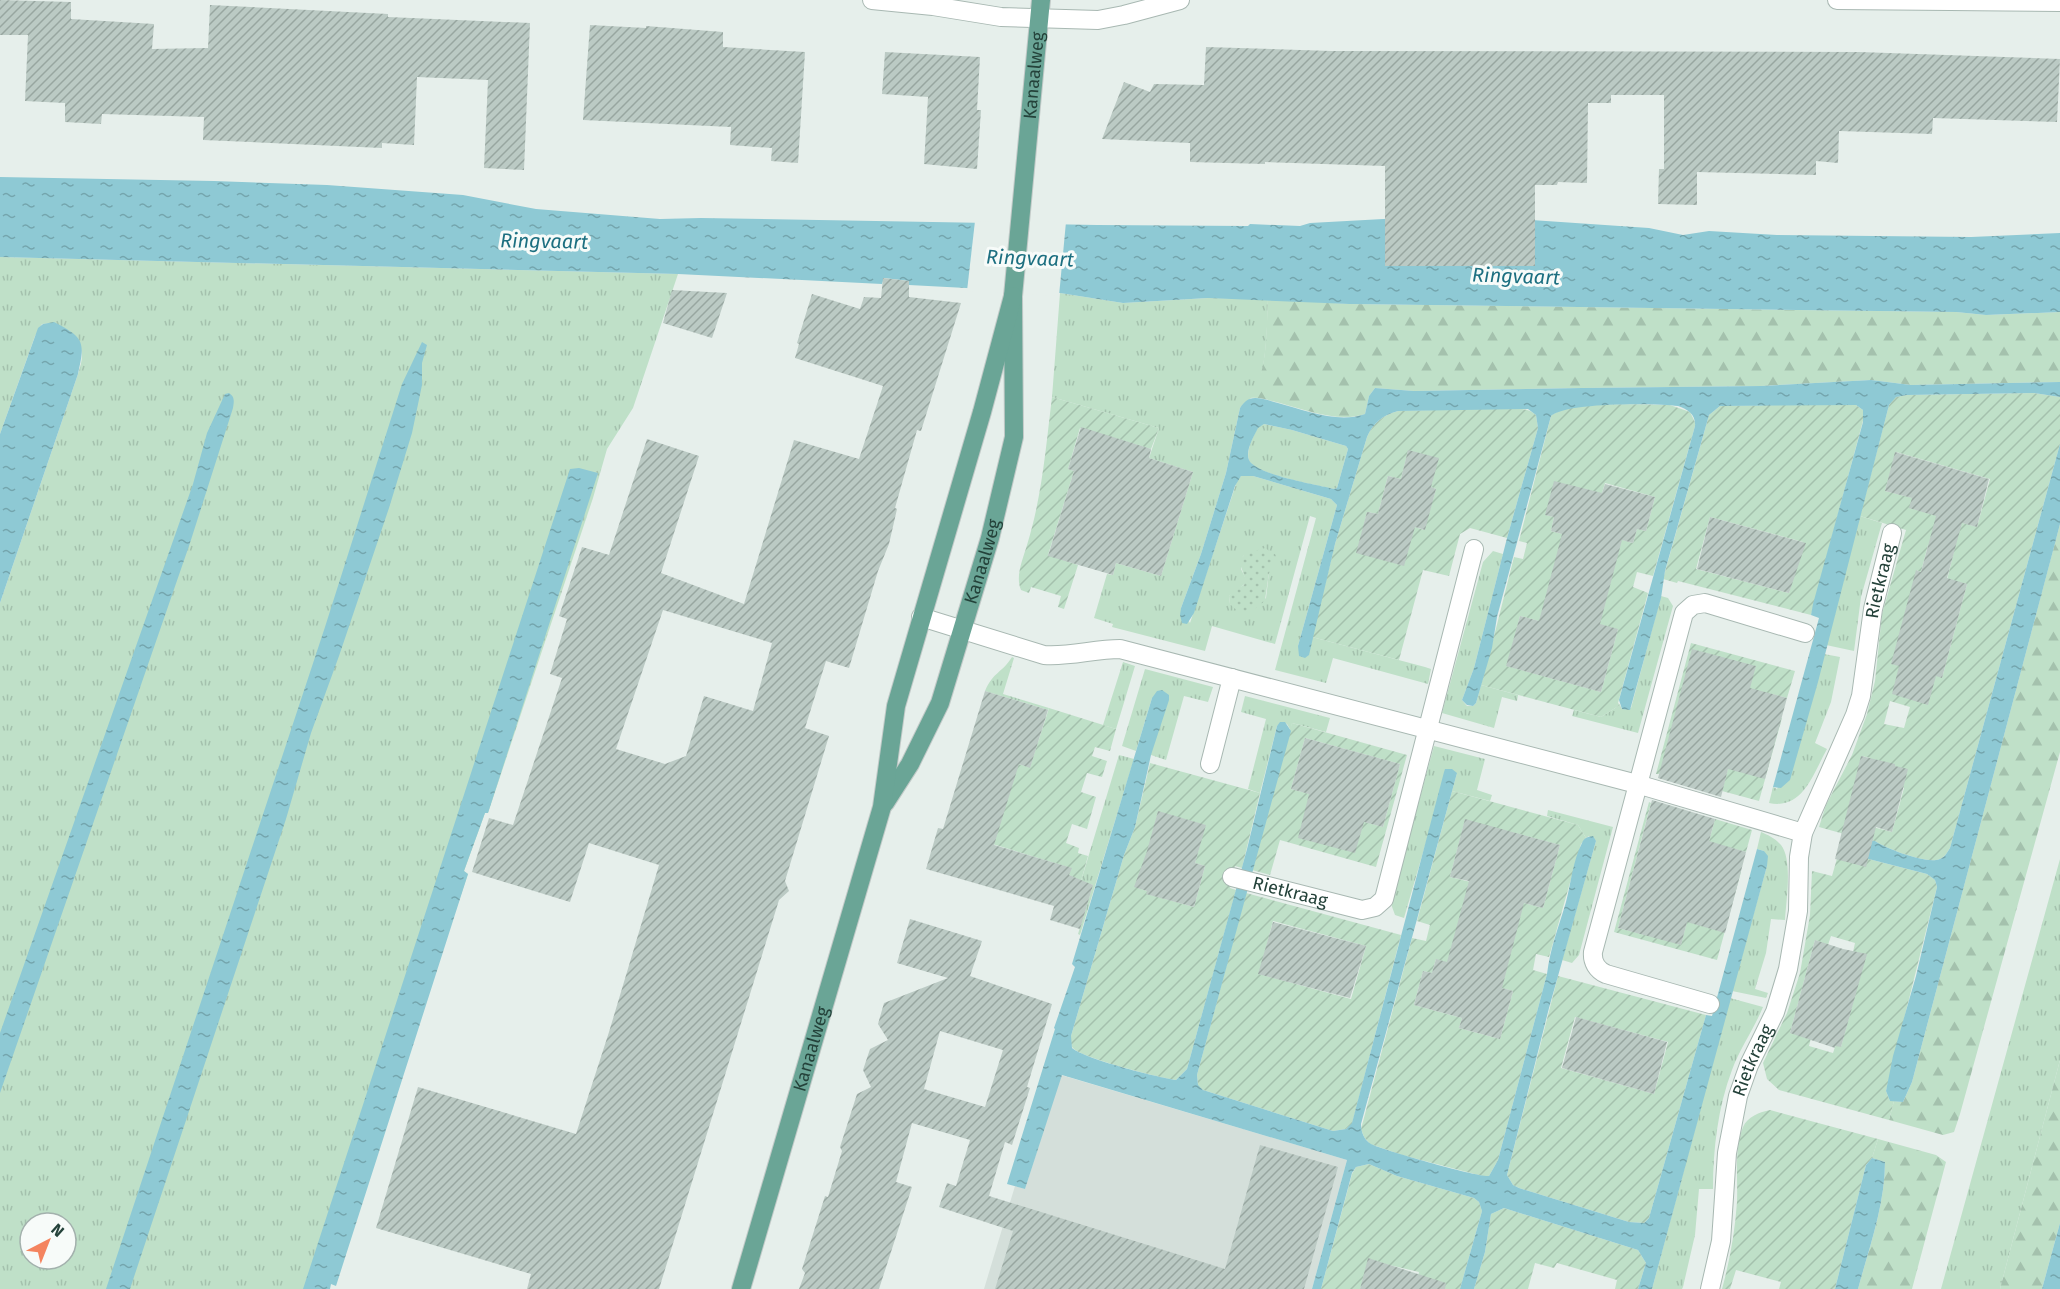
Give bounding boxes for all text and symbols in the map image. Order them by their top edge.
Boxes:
street label: Kanaalweg [1019,30,1049,120]
water label: Ringvaart [500,228,589,254]
water label: Ringvaart [986,244,1075,272]
water label: Ringvaart [1472,262,1561,290]
street label: Kanaalweg [960,516,1005,607]
street label: Rietkraag [1861,541,1900,620]
street label: Rietkraag [1250,872,1331,912]
street label: Kanaalweg [788,1003,834,1094]
street label: Rietkraag [1728,1020,1778,1099]
north arrow [18,1211,78,1271]
text: N [47,1220,68,1241]

